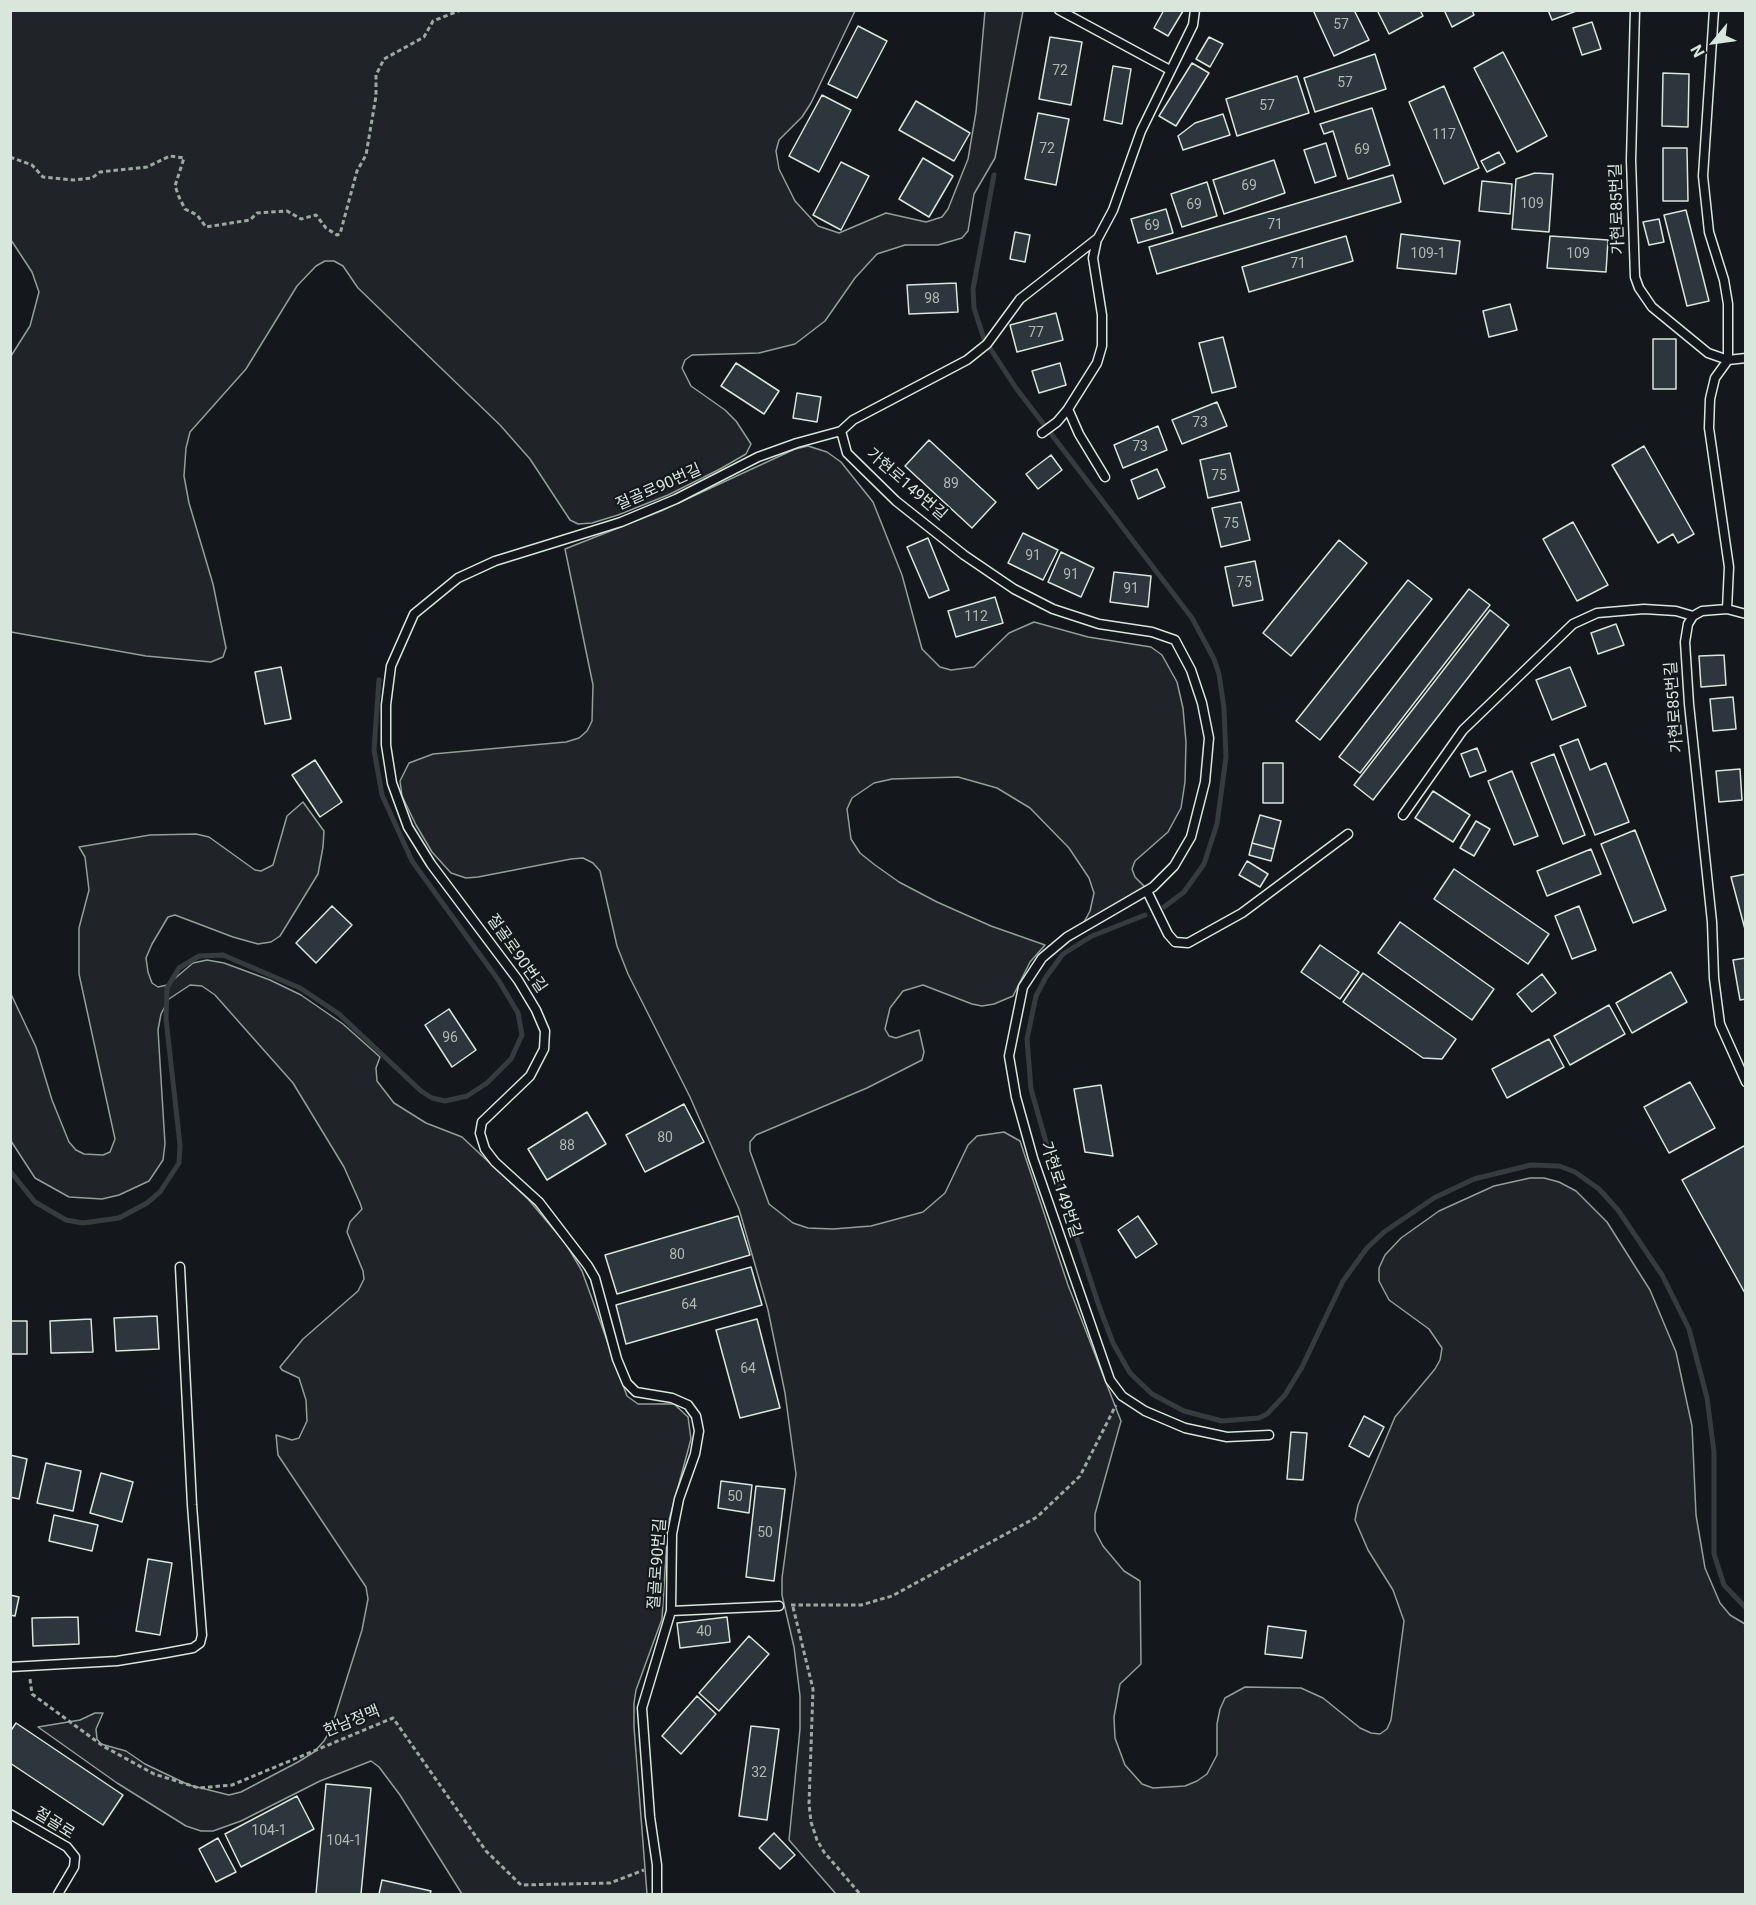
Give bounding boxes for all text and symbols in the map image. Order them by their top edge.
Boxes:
north arrow [1684,12,1744,72]
house number: 57 [1333,17,1349,33]
text: N [1687,41,1709,61]
house number: 72 [1052,63,1068,79]
house number: 57 [1337,75,1353,91]
house number: 57 [1259,98,1275,114]
house number: 117 [1432,127,1456,143]
house number: 72 [1039,141,1055,157]
house number: 69 [1354,142,1370,158]
street label: 가현로85번길 [1607,163,1629,255]
house number: 69 [1241,178,1257,194]
house number: 109 [1520,196,1544,212]
house number: 69 [1186,197,1202,213]
house number: 71 [1267,217,1283,233]
house number: 69 [1144,218,1160,234]
house number: 109-1 [1410,246,1446,262]
house number: 109 [1566,246,1590,262]
house number: 71 [1290,256,1306,272]
house number: 98 [924,291,940,307]
house number: 77 [1028,325,1044,341]
house number: 73 [1192,415,1208,431]
house number: 73 [1132,439,1148,455]
street label: 가현로149번길 [862,445,950,525]
street label: 절골로90번길 [613,461,705,515]
house number: 75 [1211,468,1227,484]
house number: 89 [943,476,959,492]
house number: 75 [1223,516,1239,532]
house number: 91 [1025,548,1041,564]
house number: 91 [1063,567,1079,583]
house number: 75 [1236,575,1252,591]
house number: 91 [1123,581,1139,597]
house number: 112 [964,609,988,625]
street label: 가현로85번길 [1662,661,1688,753]
street label: 절골로90번길 [482,911,550,997]
house number: 96 [442,1030,458,1046]
house number: 80 [657,1130,673,1146]
house number: 88 [559,1138,575,1154]
street label: 가현로149번길 [1035,1139,1085,1241]
house number: 80 [669,1247,685,1263]
house number: 64 [681,1297,697,1313]
house number: 64 [740,1361,756,1377]
house number: 50 [727,1489,743,1505]
street label: 절골로90번길 [645,1518,671,1610]
house number: 50 [757,1525,773,1541]
house number: 40 [696,1624,712,1640]
street label: 한남정맥 [321,1702,383,1742]
house number: 32 [751,1765,767,1781]
street label: 절골로 [30,1804,78,1844]
house number: 104-1 [251,1823,287,1839]
house number: 104-1 [326,1833,362,1849]

